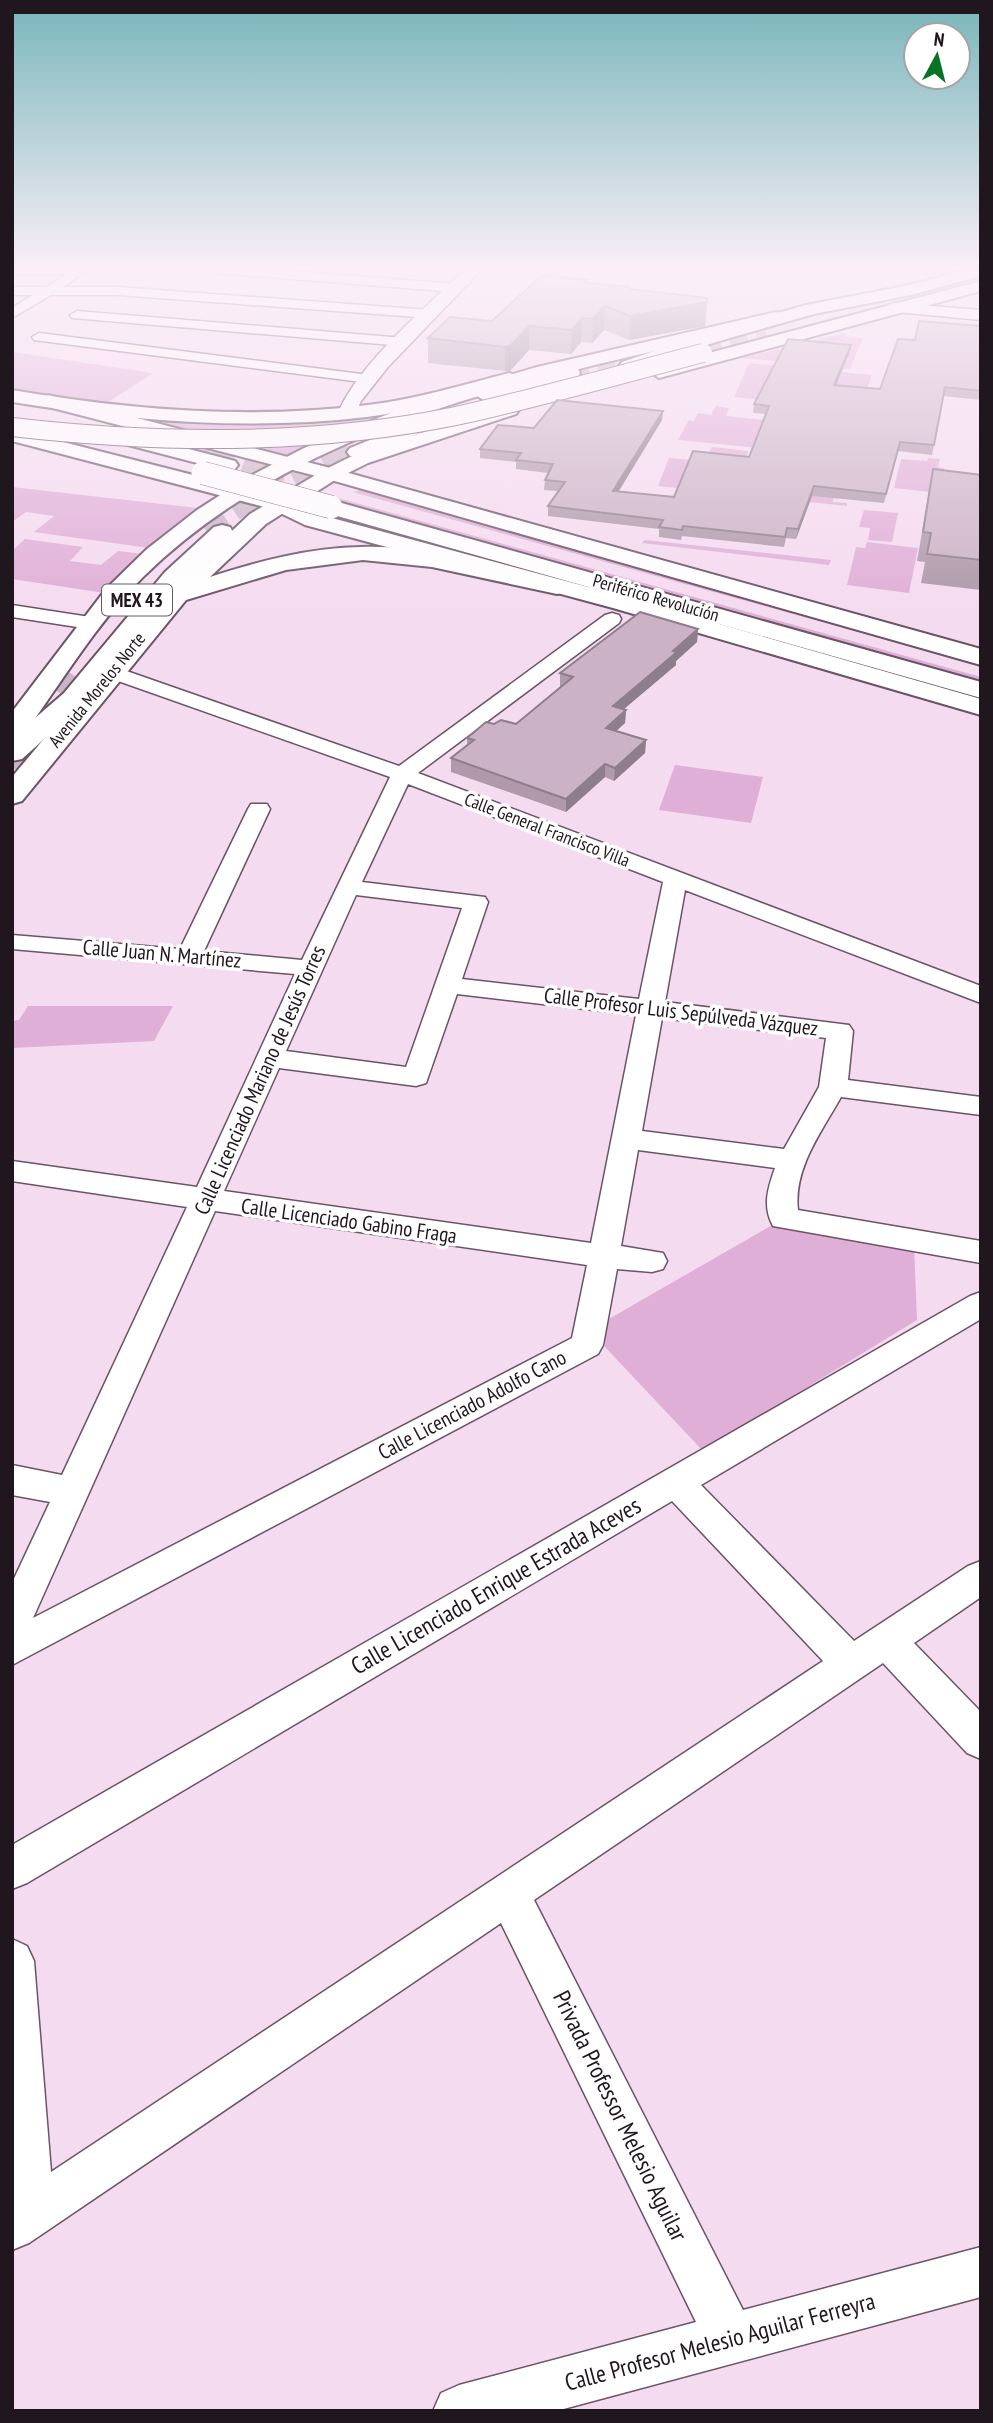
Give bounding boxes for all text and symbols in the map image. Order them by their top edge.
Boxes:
north arrow [902,21,972,91]
text: N [933,27,946,52]
street label: Periférico Revolución [590,569,722,627]
road number: MEX 43 [102,584,172,615]
street label: Avenida Morelos Norte [43,627,150,752]
street label: Calle General Francisco Villa [461,787,633,872]
street label: Calle Juan N. Martínez [82,933,242,974]
street label: Calle Licenciado Mariano de Jesús Torres [188,941,331,1219]
street label: Calle Profesor Luis Sepúlveda Vázquez [542,981,820,1042]
street label: Calle Licenciado Gabino Fraga [240,1192,459,1249]
street label: Calle Licenciado Adolfo Cano [373,1344,570,1466]
street label: Calle Licenciado Enrique Estrada Aceves [345,1490,646,1681]
street label: Privada Professor Melesio Aguilar [546,1986,695,2246]
street label: Calle Profesor Melesio Aguilar Ferreyra [561,2285,878,2398]

